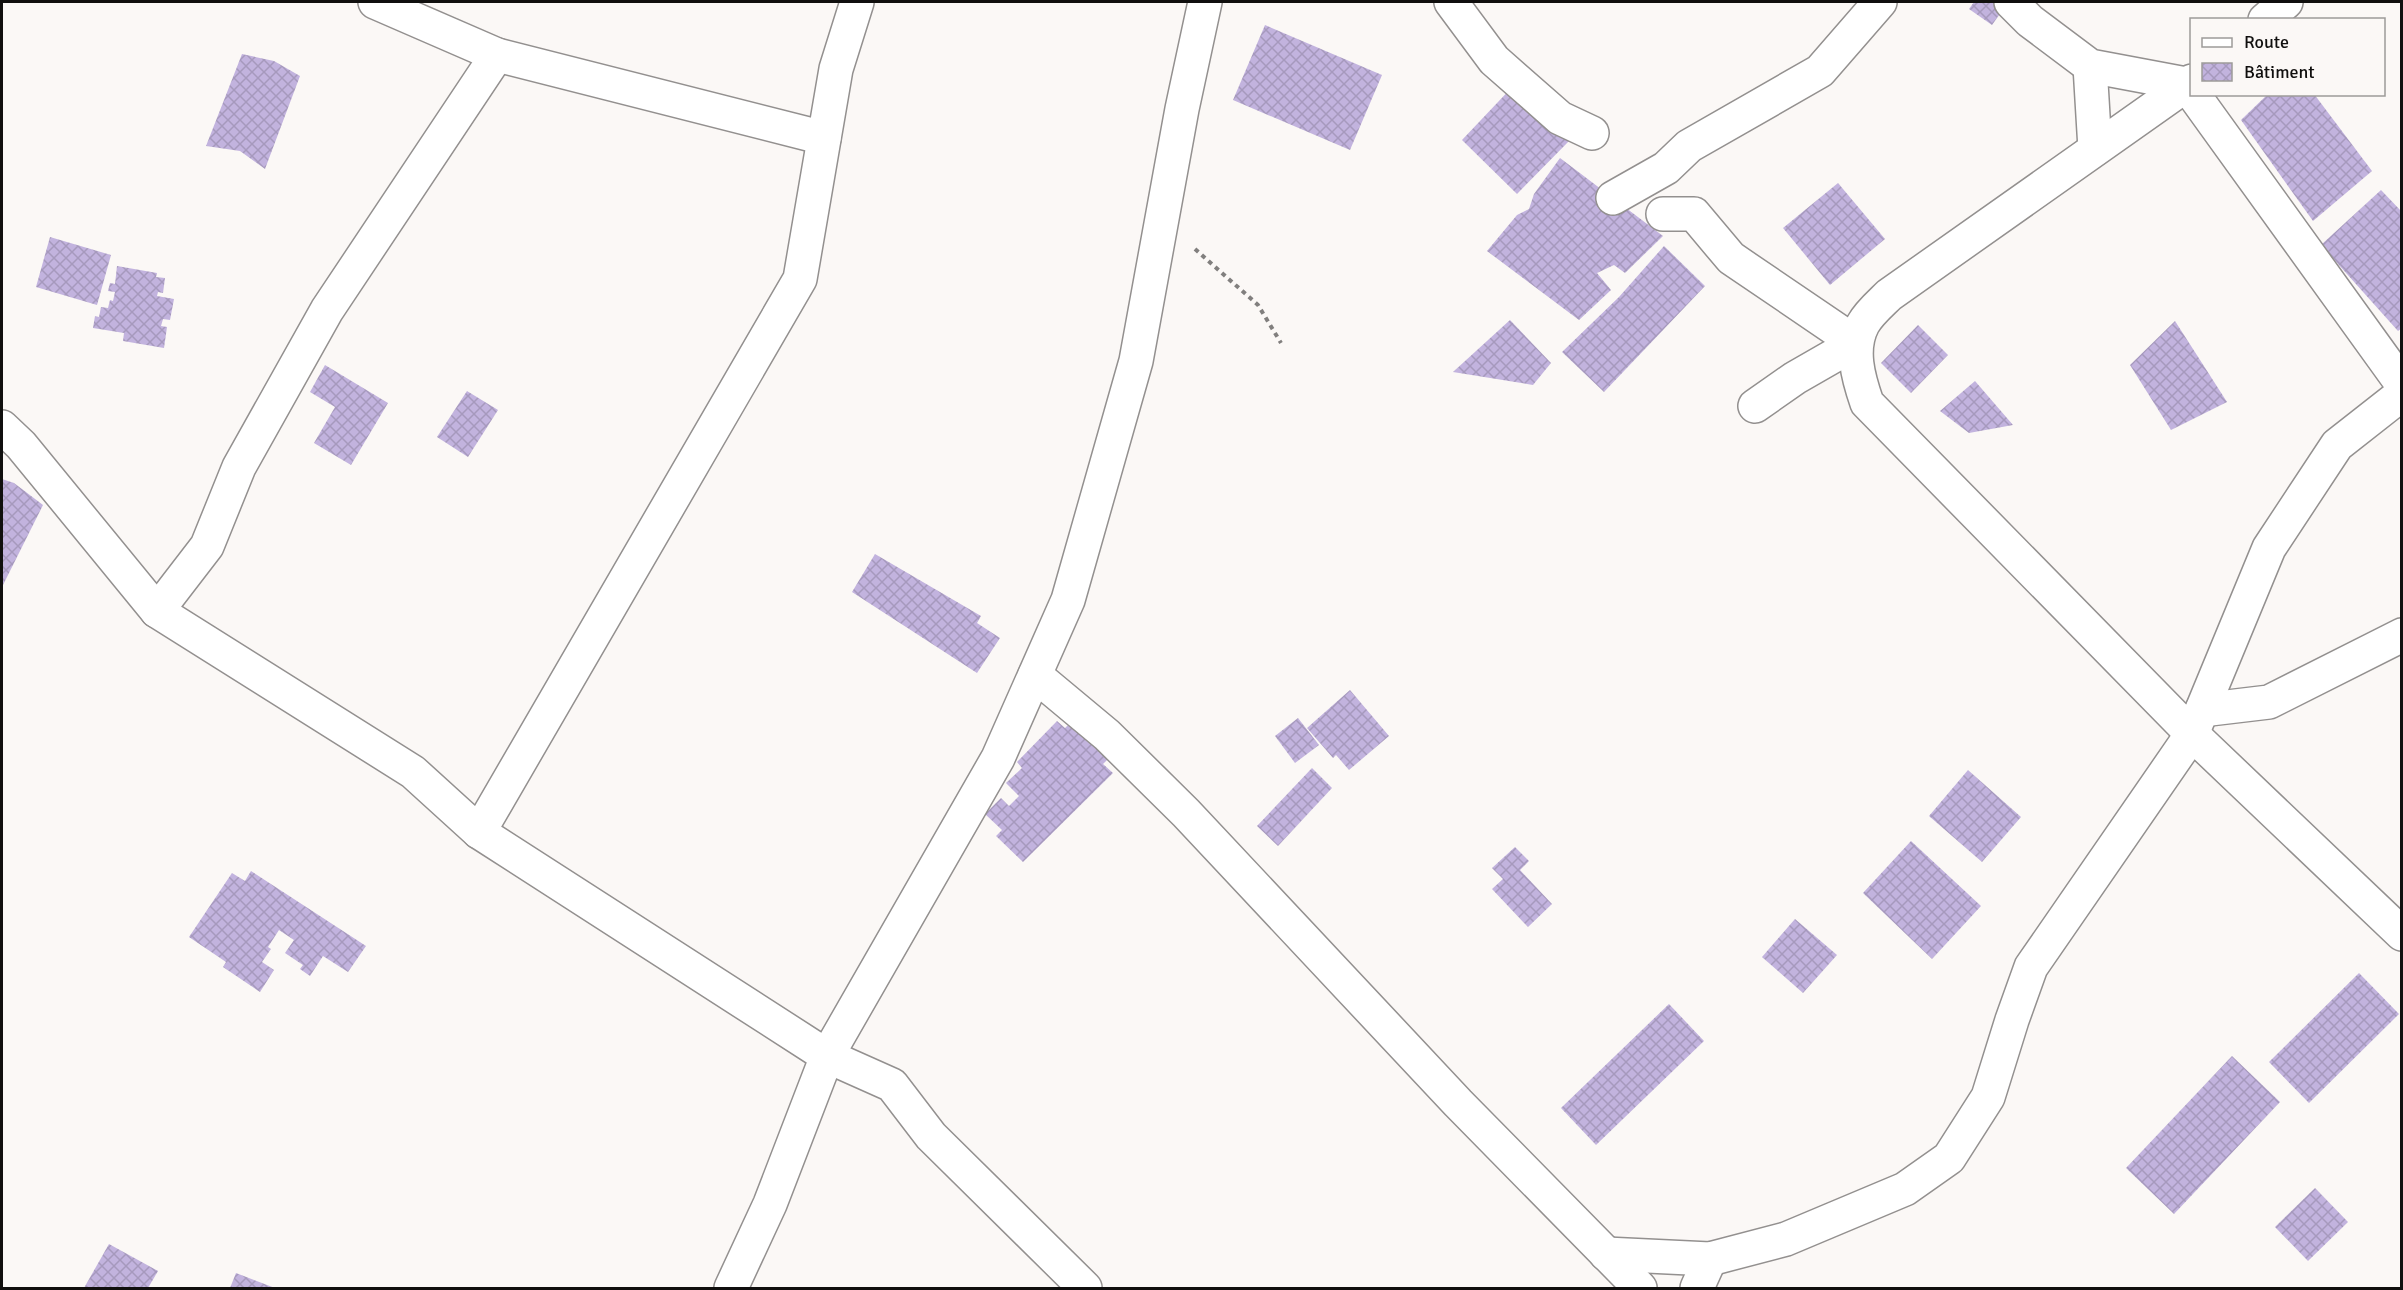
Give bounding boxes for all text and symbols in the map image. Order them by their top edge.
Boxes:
legend [2190,18,2385,96]
text: Route [2244,31,2289,53]
text: Bâtiment [2244,61,2315,83]

